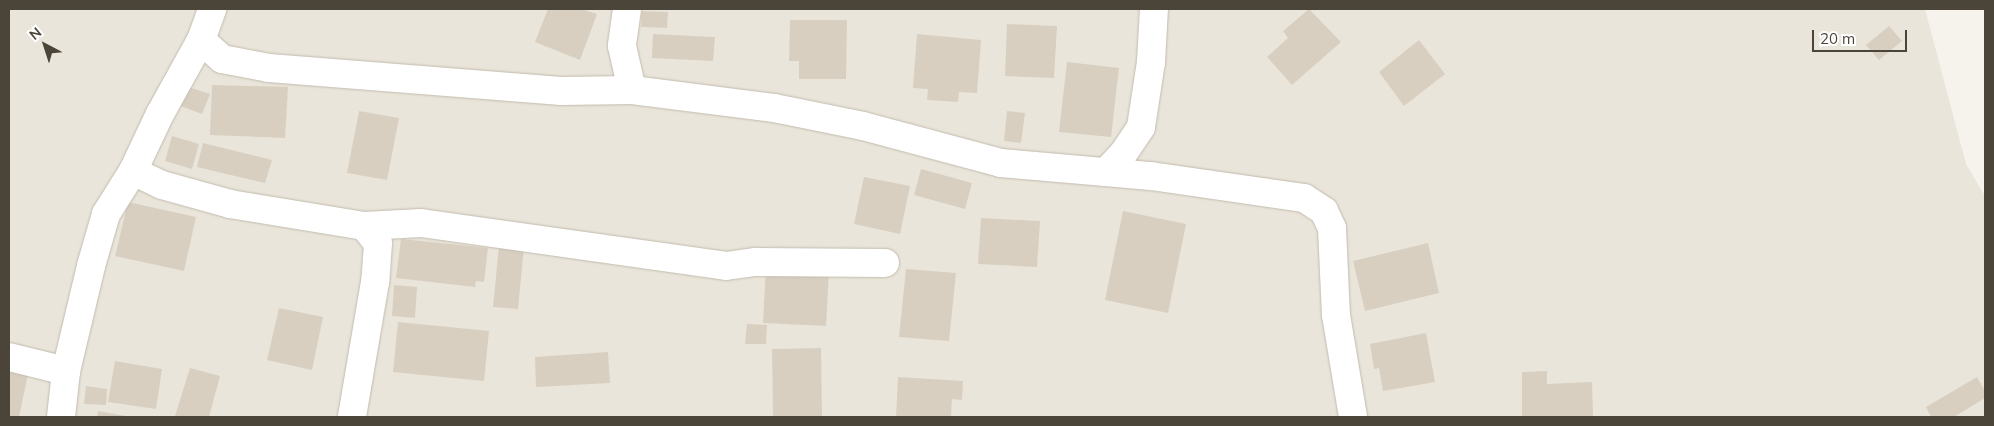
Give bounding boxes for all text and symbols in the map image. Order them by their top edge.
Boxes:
north arrow [20,20,70,70]
scale bar [1814,20,1909,52]
text: N [26,23,45,44]
text: 20 m [1820,29,1855,48]

